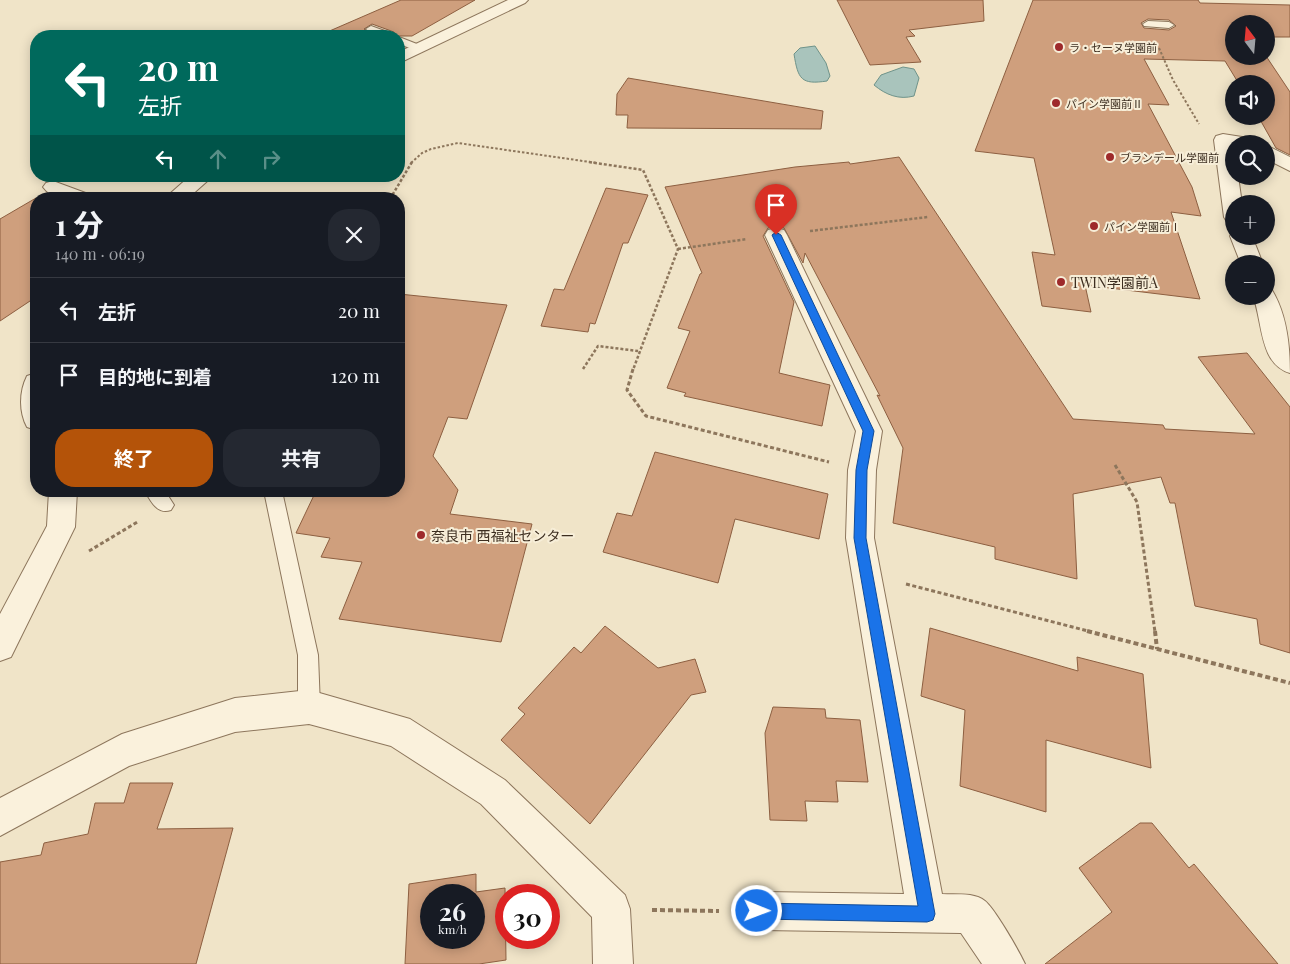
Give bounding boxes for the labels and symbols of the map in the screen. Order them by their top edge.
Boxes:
north arrow [1225,15,1275,65]
place label: ラ・セーヌ学園前 [1069,40,1157,55]
marker: ラ・セーヌ学園前 [1053,41,1065,53]
place label: パイン学園前Ⅱ [1066,96,1143,111]
marker: パイン学園前Ⅱ [1050,97,1062,109]
place label: ブランデール学園前 [1120,150,1219,165]
marker: ブランデール学園前 [1104,151,1116,163]
pin [755,184,797,235]
place label: パイン学園前Ⅰ [1104,219,1181,234]
marker: パイン学園前Ⅰ [1088,220,1100,232]
place label: TWIN学園前A [1071,273,1158,292]
marker: TWIN学園前A [1055,276,1067,288]
place label: 奈良市 西福祉センター [431,526,575,545]
marker: 奈良市 西福祉センター [415,529,427,541]
speed limit sign: 30 [495,884,560,949]
position arrow [730,884,782,936]

